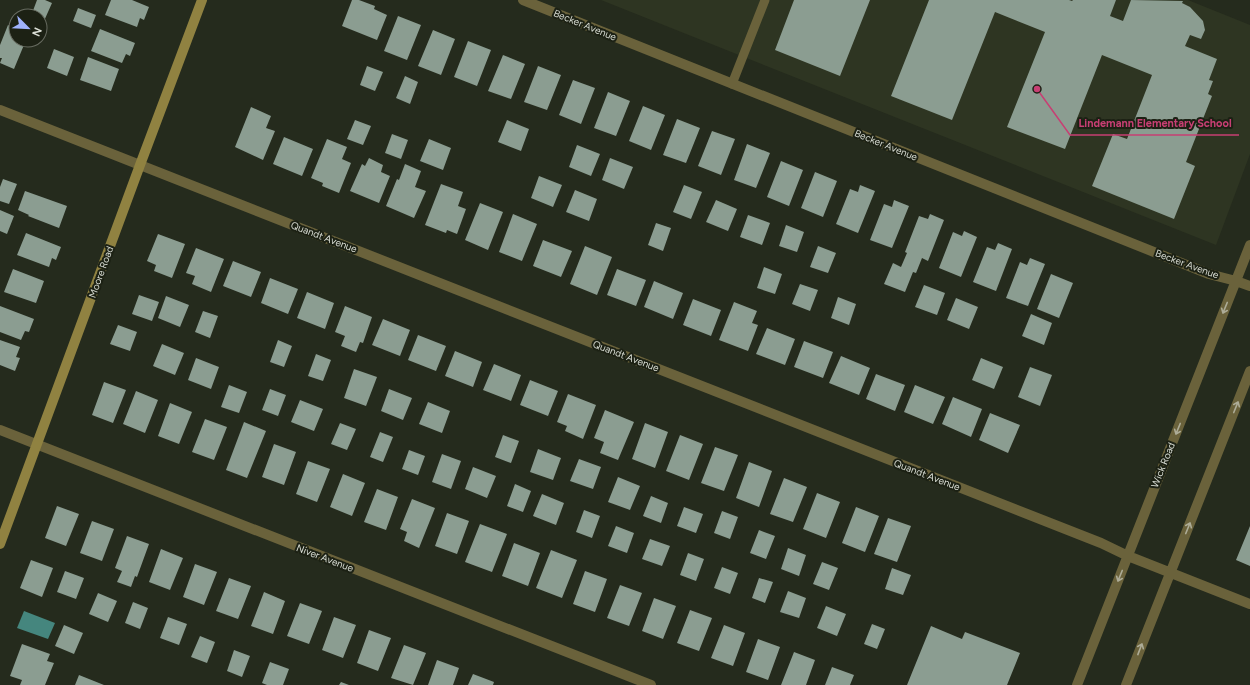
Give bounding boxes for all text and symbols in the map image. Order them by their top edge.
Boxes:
street label: Becker Avenue [552,6,619,44]
north arrow [8,8,48,48]
text: N [29,25,44,38]
callout: Lindemann Elementary School [1070,112,1239,135]
text: Lindemann Elementary School [1078,117,1232,130]
street label: Becker Avenue [853,126,920,164]
street label: Quandt Avenue [289,218,359,256]
street label: Moore Road [86,244,116,300]
street label: Becker Avenue [1153,246,1221,282]
one-way arrow [1221,301,1229,313]
street label: Quandt Avenue [591,337,661,375]
one-way arrow [1232,401,1240,413]
one-way arrow [1173,422,1181,434]
street label: Wick Road [1148,440,1178,490]
street label: Quandt Avenue [892,456,962,494]
one-way arrow [1184,522,1192,534]
street label: Niver Avenue [295,541,356,575]
one-way arrow [1115,569,1123,581]
one-way arrow [1137,643,1144,655]

